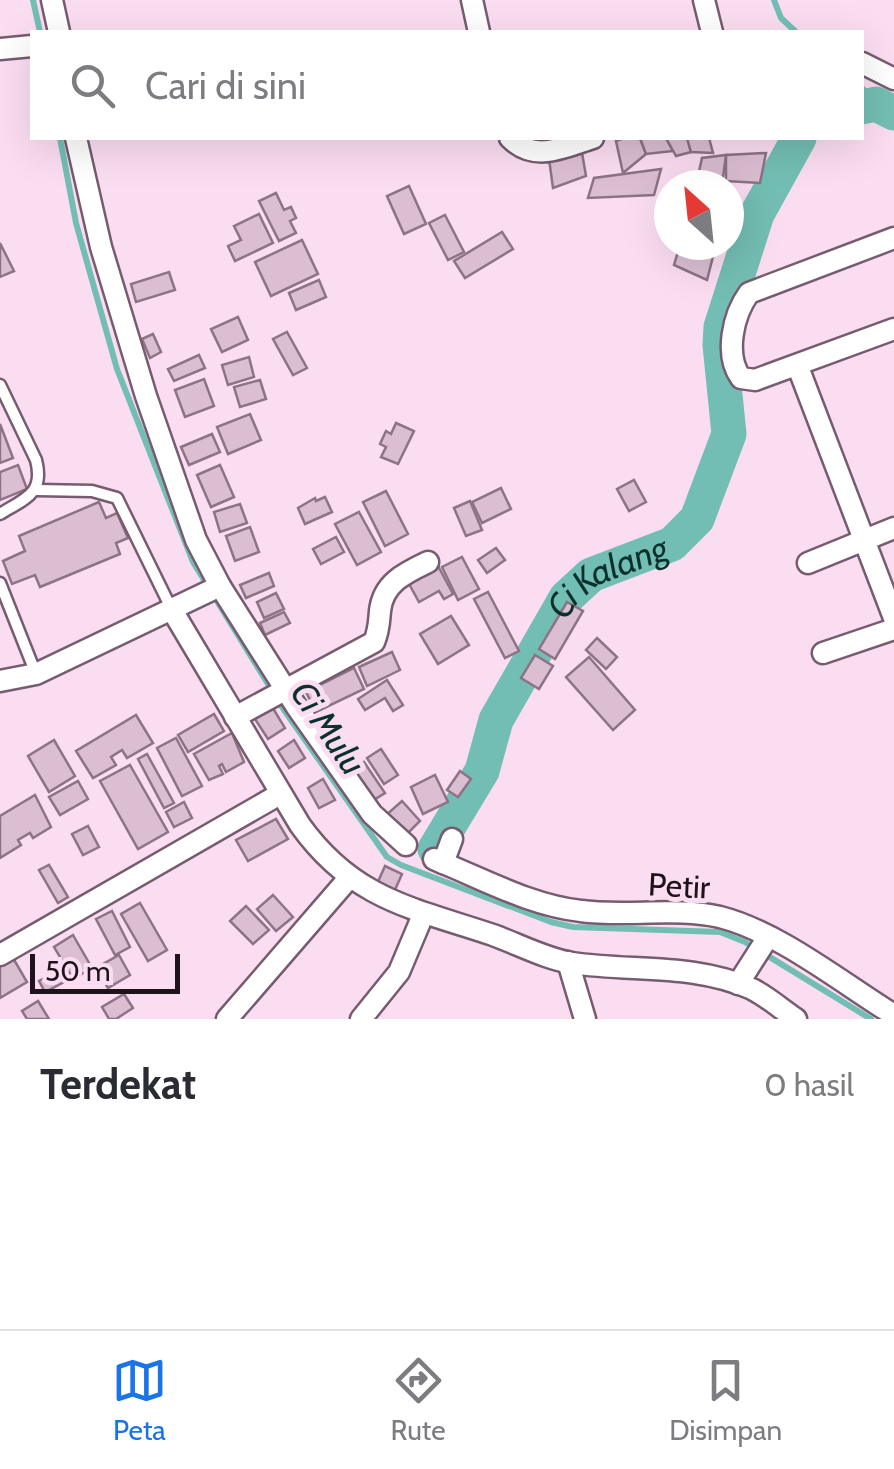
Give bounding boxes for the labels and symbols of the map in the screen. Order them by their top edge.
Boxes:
north arrow [654,170,744,260]
water label: Ci Kalang [537,525,675,625]
water label: Ci Mulu [282,673,375,783]
street label: Petir [647,864,712,907]
scale bar [30,949,180,994]

